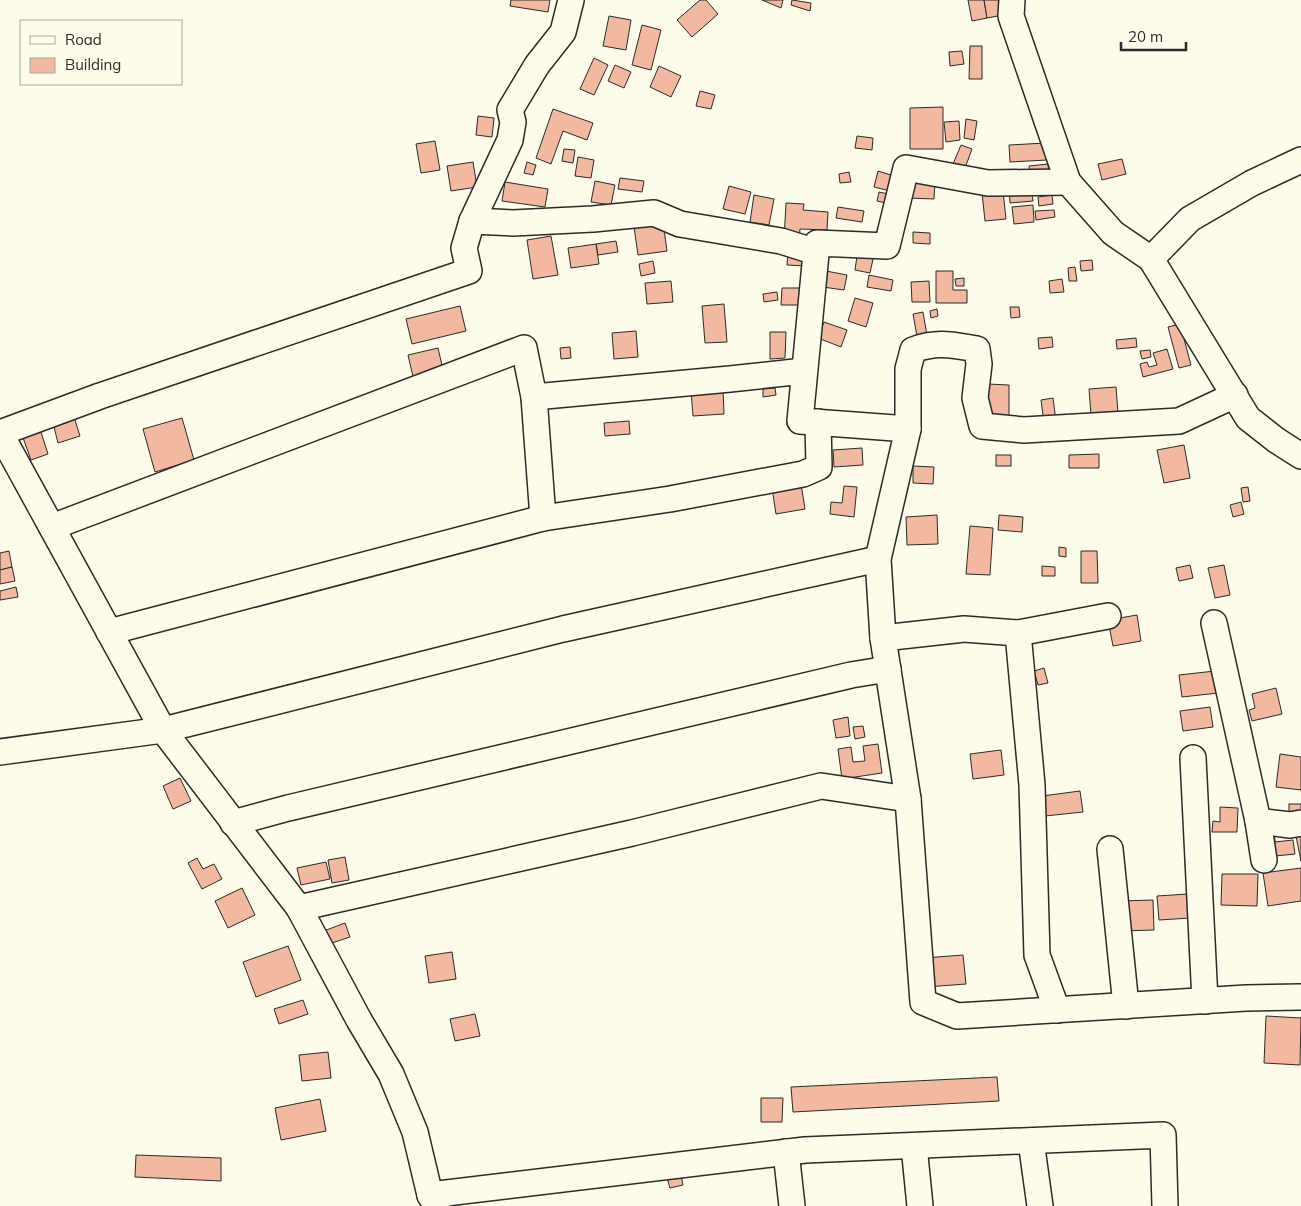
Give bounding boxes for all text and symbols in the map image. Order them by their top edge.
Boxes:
legend [20,20,182,85]
scale bar [1121,20,1186,52]
text: 20 m [1128,27,1163,46]
text: Road [65,30,102,49]
text: Building [65,55,121,74]

